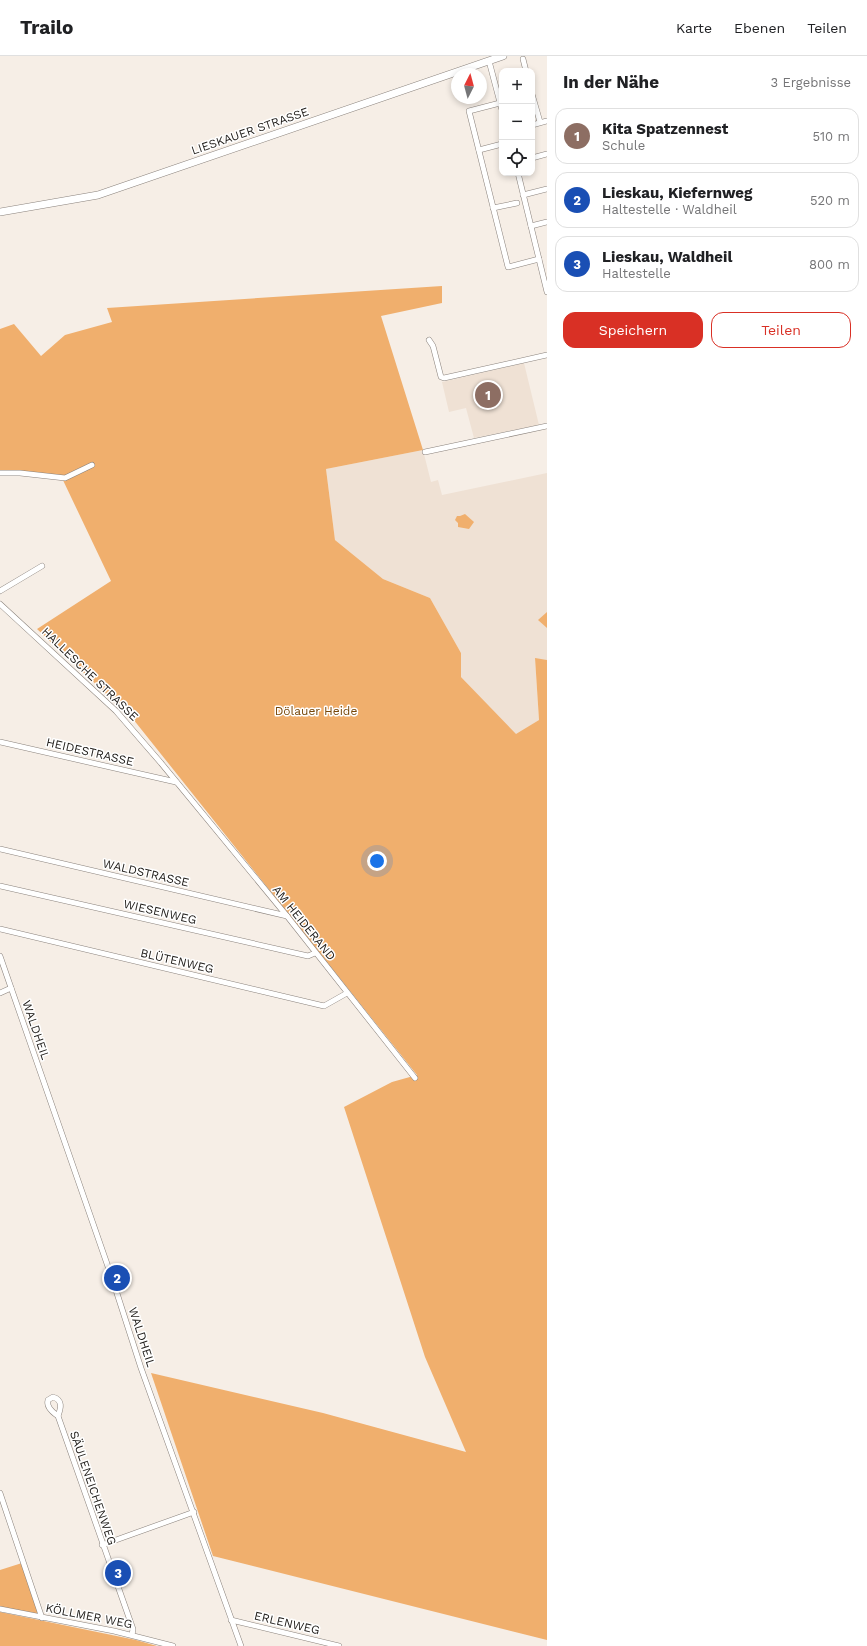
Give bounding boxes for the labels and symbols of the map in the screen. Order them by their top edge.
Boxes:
north arrow [451,68,487,104]
street label: LIESKAUER STRASSE [189,104,311,158]
pin: 1 [475,380,501,410]
street label: HALLESCHE STRASSE [39,624,141,724]
park label: Dölauer Heide [275,704,357,718]
street label: HEIDESTRASSE [45,735,136,769]
your location [367,851,387,871]
street label: WALDSTRASSE [101,856,191,890]
street label: AM HEIDERAND [270,883,338,963]
street label: WIESENWEG [122,897,198,927]
street label: BLÜTENWEG [139,946,215,976]
street label: WALDHEIL [19,998,53,1062]
pin: 2 [104,1263,130,1293]
street label: WALDHEIL [126,1305,158,1369]
street label: SÄULENEICHENWEG [67,1429,119,1547]
pin: 3 [105,1558,131,1588]
street label: KÖLLMER WEG [44,1601,134,1631]
street label: ERLENWEG [253,1609,321,1637]

